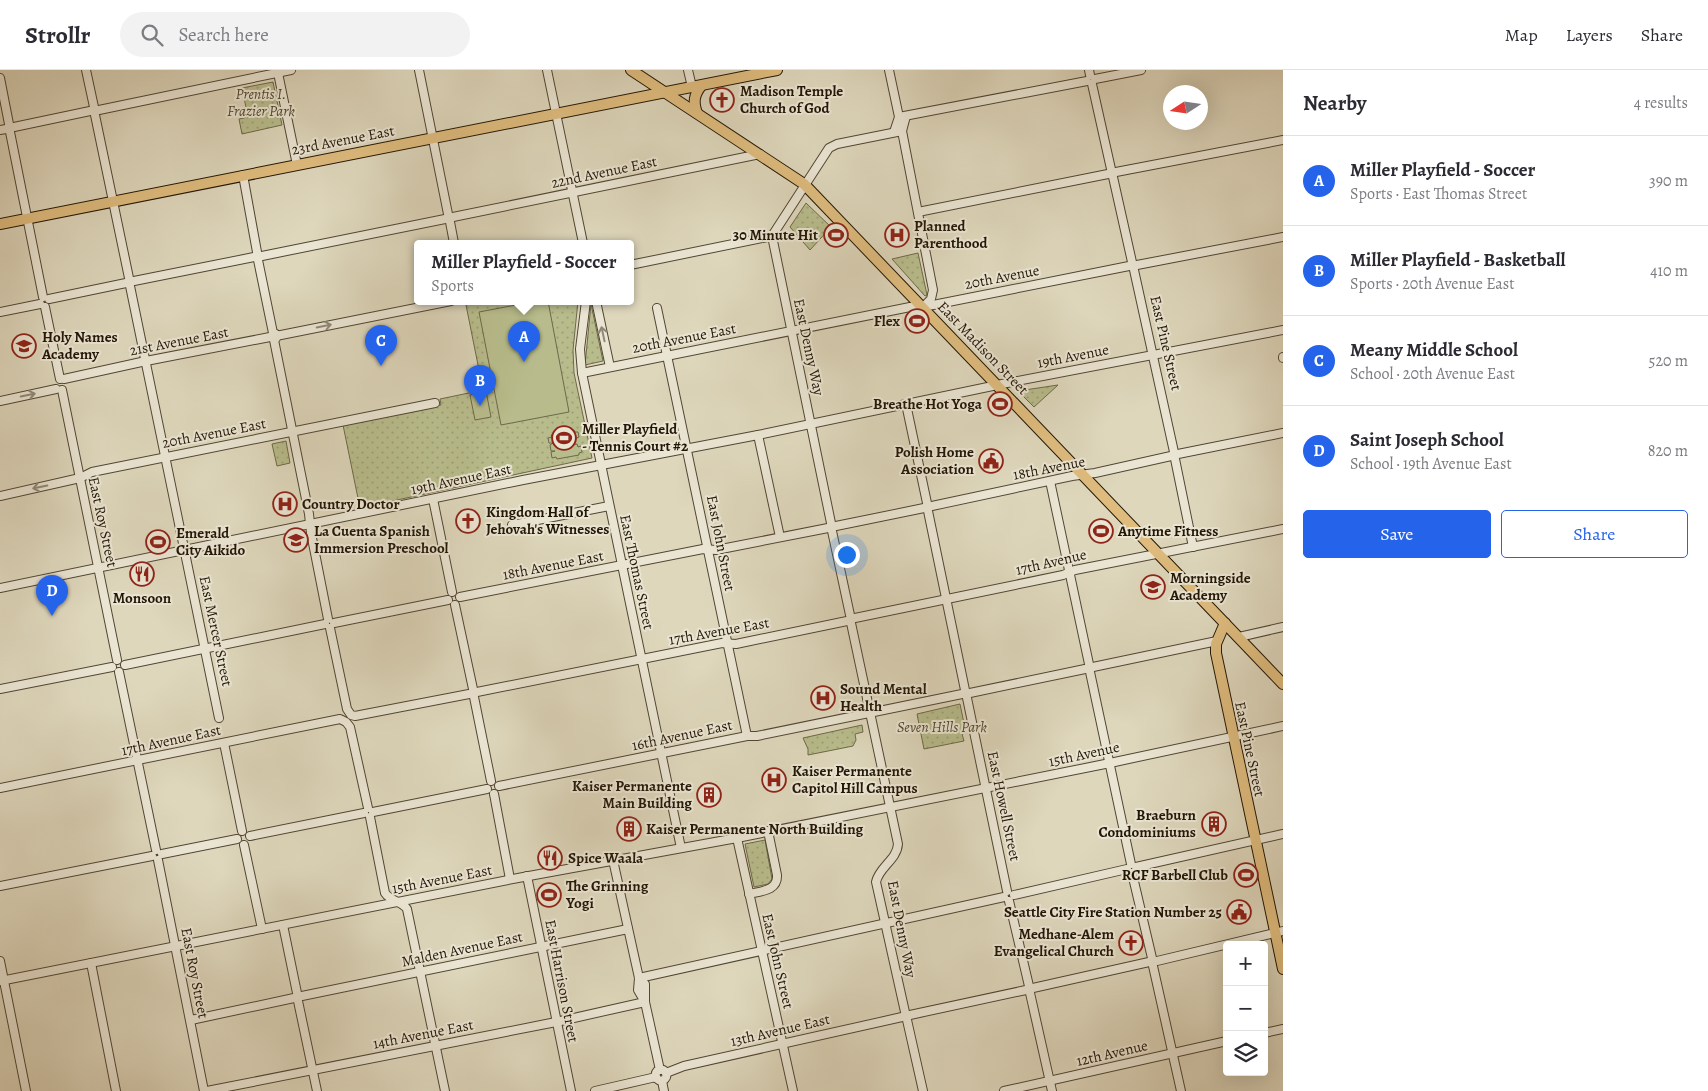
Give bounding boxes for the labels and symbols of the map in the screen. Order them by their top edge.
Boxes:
place label: Madison Temple Church of God [740,81,843,118]
park label: Prentis I. Frazier Park [227,84,295,121]
north arrow [1163,85,1208,130]
church icon: Madison Temple Church of God [709,87,735,113]
street label: 23rd Avenue East [290,120,396,160]
street label: 22nd Avenue East [549,151,659,193]
place label: Planned Parenthood [914,216,989,253]
sports icon: 30 Minute Hit [823,222,849,248]
hospital icon: Planned Parenthood [884,222,910,248]
place label: 30 Minute Hit [733,225,818,245]
street label: 20th Avenue [963,260,1041,294]
street label: East Pine Street [1145,294,1187,392]
street label: East Denny Way [789,297,829,398]
street label: East Madison Street [933,297,1033,399]
sports icon: Flex [904,308,930,334]
place label: Flex [874,311,901,331]
street label: 20th Avenue East [630,318,738,358]
one-way arrow [316,321,332,331]
pin: A [508,321,540,362]
street label: 21st Avenue East [128,322,230,360]
pin: C [365,325,397,366]
one-way arrow [597,326,607,342]
place label: Holy Names Academy [41,327,118,364]
school or university icon: Holy Names Academy [11,333,37,359]
street label: 19th Avenue [1035,339,1111,373]
pin: B [464,365,496,406]
one-way arrow [20,389,36,399]
sports icon: Breathe Hot Yoga [987,391,1013,417]
place label: Breathe Hot Yoga [873,394,983,414]
street label: 20th Avenue East [160,413,268,453]
place label: Miller Playfield - Tennis Court #2 [582,419,689,456]
sports icon: Miller Playfield - Tennis Court #2 [551,425,577,451]
place label: Polish Home Association [895,442,975,479]
public building icon: Polish Home Association [978,448,1004,474]
street label: 18th Avenue [1011,451,1087,485]
street label: 19th Avenue East [409,459,513,499]
street label: East Roy Street [84,475,122,569]
one-way arrow [32,483,48,492]
hospital icon: Country Doctor [272,491,298,517]
street label: East John Street [702,493,740,593]
place label: Country Doctor [302,494,400,514]
place label: Kingdom Hall of Jehovah's Witnesses [486,502,609,539]
church icon: Kingdom Hall of Jehovah's Witnesses [455,508,481,534]
street label: East Thomas Street [615,513,659,631]
sports icon: Anytime Fitness [1088,518,1114,544]
place label: La Cuenta Spanish Immersion Preschool [314,521,449,558]
place label: Anytime Fitness [1117,521,1218,541]
place label: Emerald City Aikido [176,523,246,560]
school or university icon: La Cuenta Spanish Immersion Preschool [283,527,309,553]
sports icon: Emerald City Aikido [145,529,171,555]
your location [834,542,860,568]
street label: 17th Avenue [1014,544,1089,580]
street label: 18th Avenue East [501,545,605,585]
restaurant icon: Monsoon [129,561,155,587]
place label: Morningside Academy [1169,568,1251,605]
street label: East Mercer Street [195,574,238,688]
school or university icon: Morningside Academy [1140,574,1166,600]
pin: D [36,575,68,616]
place label: Monsoon [113,588,172,608]
street label: 17th Avenue East [667,612,771,650]
place label: Sound Mental Health [840,679,927,716]
hospital icon: Sound Mental Health [810,685,836,711]
street label: East Pine Street [1230,700,1270,798]
street label: 16th Avenue East [630,715,734,755]
park label: Seven Hills Park [897,717,987,737]
street label: 17th Avenue East [119,720,223,760]
street label: 15th Avenue [1047,737,1122,771]
street label: East Howell Street [983,749,1025,863]
place label: Kaiser Permanente Capitol Hill Campus [792,761,918,798]
hospital icon: Kaiser Permanente Capitol Hill Campus [761,767,787,793]
place label: Kaiser Permanente Main Building [572,776,692,813]
building icon: Kaiser Permanente Main Building [696,782,722,808]
place label: Braeburn Condominiums [1098,805,1197,842]
building icon: Braeburn Condominiums [1201,811,1227,837]
building icon: Kaiser Permanente North Building [616,816,642,842]
place label: Kaiser Permanente North Building [646,819,864,839]
restaurant icon: Spice Waala [537,845,563,871]
place label: Spice Waala [568,848,644,868]
street label: 15th Avenue East [390,859,494,899]
sports icon: RCF Barbell Club [1233,862,1259,888]
place label: RCF Barbell Club [1122,865,1228,885]
place label: The Grinning Yogi [565,876,649,913]
street label: East Denny Way [883,879,921,980]
sports icon: The Grinning Yogi [536,882,562,908]
public building icon: Seattle City Fire Station Number 25 [1226,899,1252,925]
place label: Seattle City Fire Station Number 25 [1004,902,1222,922]
street label: East John Street [757,911,799,1011]
street label: East Harrison Street [540,918,584,1044]
place label: Medhane-Alem Evangelical Church [994,924,1114,961]
street label: East Roy Street [176,926,214,1020]
street label: Malden Avenue East [400,926,524,972]
church icon: Medhane-Alem Evangelical Church [1118,930,1144,956]
street label: 13th Avenue East [728,1009,832,1051]
street label: 14th Avenue East [371,1014,475,1054]
street label: 12th Avenue [1074,1035,1150,1071]

